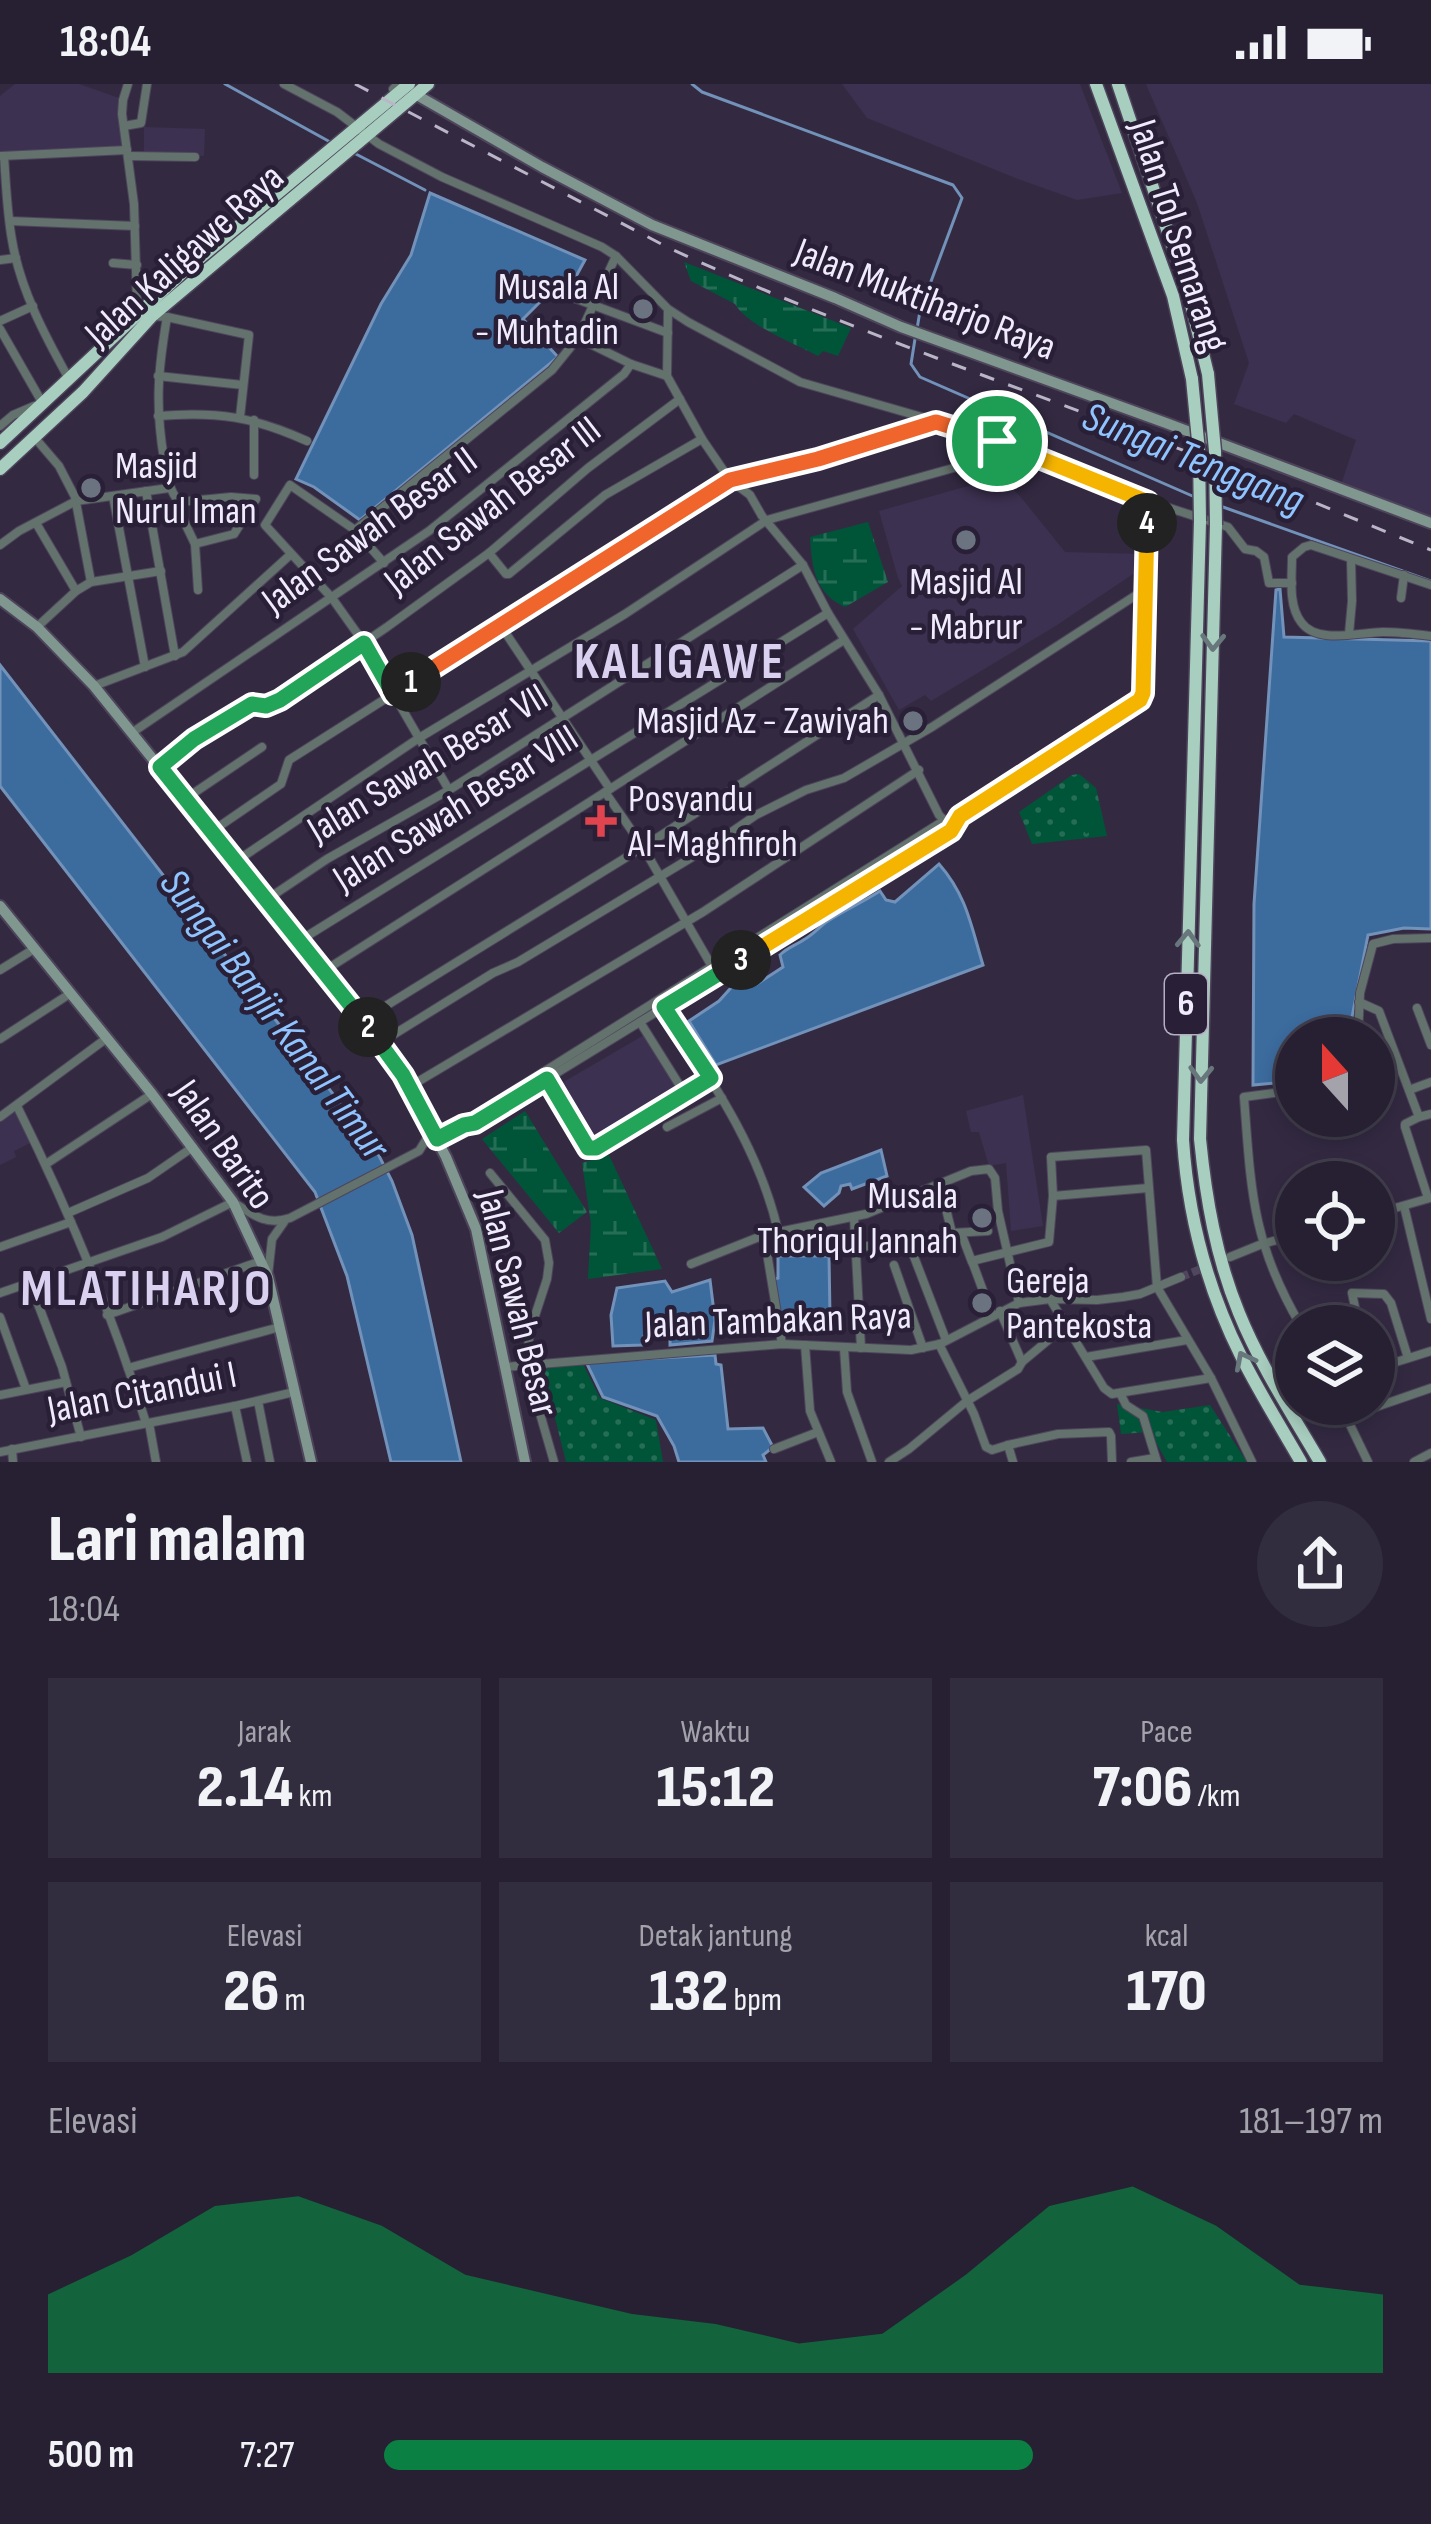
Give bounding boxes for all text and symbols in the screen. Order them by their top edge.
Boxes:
text: 18:04 [60,15,151,70]
street label: Jalan Tol Semarang [1118,113,1238,358]
street label: Jalan Kaligawe Raya [75,155,294,358]
street label: Jalan Muktiharjo Raya [787,228,1062,371]
place label: Musala Al - Muhtadin [475,264,619,356]
marker: Musala Al - Muhtadin [630,296,656,322]
pin [946,390,1048,492]
water label: Sungai Tenggang [1075,391,1311,527]
street label: Jalan Sawah Besar III [375,407,611,606]
icon: arrive [964,408,1030,474]
street label: Jalan Sawah Besar II [253,437,487,625]
place label: Masjid Nurul Iman [115,443,257,535]
marker: Masjid Nurul Iman [78,475,104,501]
pin: 4 [1117,493,1177,553]
text: 4 [1139,503,1155,543]
marker: Masjid Al - Mabrur [953,527,979,553]
place label: Masjid Al - Mabrur [909,559,1023,651]
district label: KALIGAWE [574,632,786,693]
one-way arrow [1201,633,1227,652]
pin: 1 [381,652,441,712]
text: 1 [405,662,417,702]
street label: Jalan Sawah Besar VII [299,674,556,855]
place label: Masjid Az - Zawiyah [637,698,889,745]
marker: Masjid Az - Zawiyah [900,708,926,734]
street label: Jalan Sawah Besar VIII [324,715,587,903]
place label: Posyandu Al-Maghfiroh [627,776,798,868]
marker: Posyandu Al-Maghfiroh [585,805,617,837]
water label: Sungai Banjir Kanal Timur [148,860,401,1172]
one-way arrow [1175,929,1201,948]
pin: 3 [711,930,771,990]
text: 3 [734,940,748,980]
road number: 6 [1165,974,1207,1034]
pin: 2 [338,997,398,1057]
text: 2 [361,1007,375,1047]
north arrow [1275,1017,1395,1137]
map controls [1275,1017,1395,1425]
one-way arrow [1189,1065,1215,1084]
street label: Jalan Barito [161,1071,284,1219]
button: locate [1275,1161,1395,1281]
place label: Musala Thoriqul Jannah [757,1173,958,1265]
street label: Jalan Sawah Besar [466,1184,568,1421]
marker: Musala Thoriqul Jannah [969,1205,995,1231]
place label: Gereja Pantekosta [1006,1258,1152,1350]
district label: MLATIHARJO [21,1259,273,1320]
marker: Gereja Pantekosta [969,1290,995,1316]
street label: Jalan Tambakan Raya [643,1293,912,1349]
button: layers [1275,1305,1395,1425]
one-way arrow [1234,1351,1258,1372]
street label: Jalan Citandui I [42,1352,241,1435]
text: Lari malam [48,1501,306,1580]
button: share [1257,1501,1383,1627]
text: 18:04 [48,1586,120,1633]
text: Jarak [238,1712,291,1752]
text: Waktu [681,1712,750,1752]
text: Pace [1140,1712,1193,1752]
text: 2.14 [197,1752,293,1824]
text: 15:12 [656,1752,775,1824]
text: 7:06 [1092,1752,1192,1824]
text: km [293,1776,332,1816]
text: /km [1192,1776,1241,1816]
text: Elevasi [227,1916,302,1956]
text: Detak jantung [639,1916,792,1956]
text: kcal [1145,1916,1188,1956]
text: 26 [223,1956,279,2028]
text: 132 [649,1956,728,2028]
text: 170 [1126,1956,1207,2028]
text: m [279,1980,306,2020]
text: bpm [728,1980,782,2020]
text: Elevasi [48,2098,138,2145]
text: 181–197 m [1239,2098,1383,2145]
text: 500 m [48,2432,134,2479]
text: 7:27 [240,2432,294,2479]

